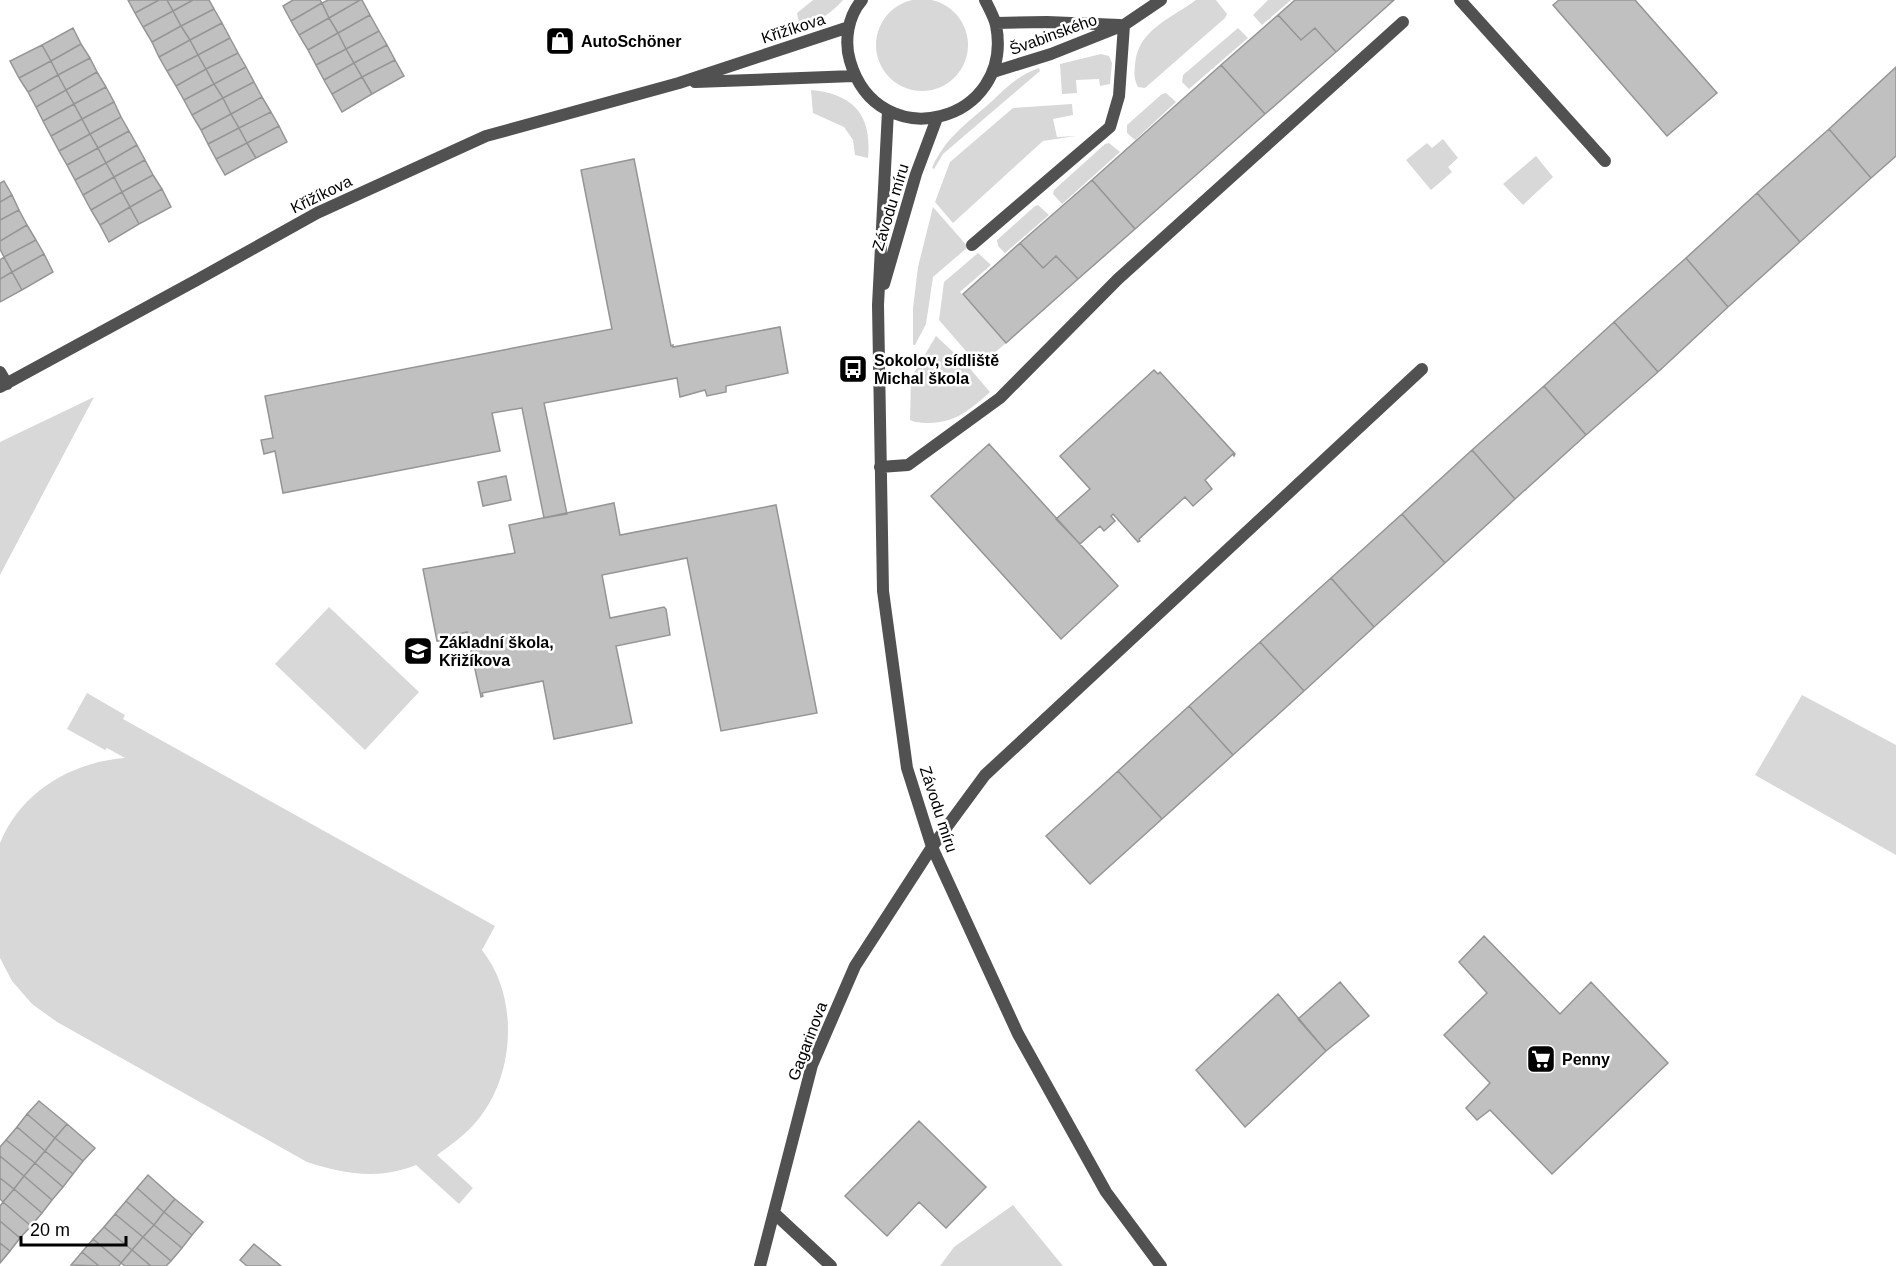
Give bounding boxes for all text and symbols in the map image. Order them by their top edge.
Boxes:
street label: Křižíkova [759,10,827,47]
street label: Švabinského [1007,10,1099,58]
shop icon: AutoSchöner [544,25,576,57]
place label: AutoSchöner [581,33,681,50]
street label: Závodu míru [869,162,912,253]
street label: Křižíkova [288,172,355,217]
place label: Sokolov, sídliště Michal škola [874,352,999,387]
bus stop icon: Sokolov, sídliště Michal škola [837,353,869,385]
place label: Základní škola, Křižíkova [439,634,554,669]
school or university icon: Základní škola, Křižíkova [402,635,434,667]
street label: Závodu míru [917,764,960,854]
street label: Gagarinova [785,999,830,1083]
supermarket icon: Penny [1525,1043,1557,1075]
place label: Penny [1562,1051,1610,1068]
scale bar [21,1209,126,1247]
text: 20 m [30,1220,70,1240]

